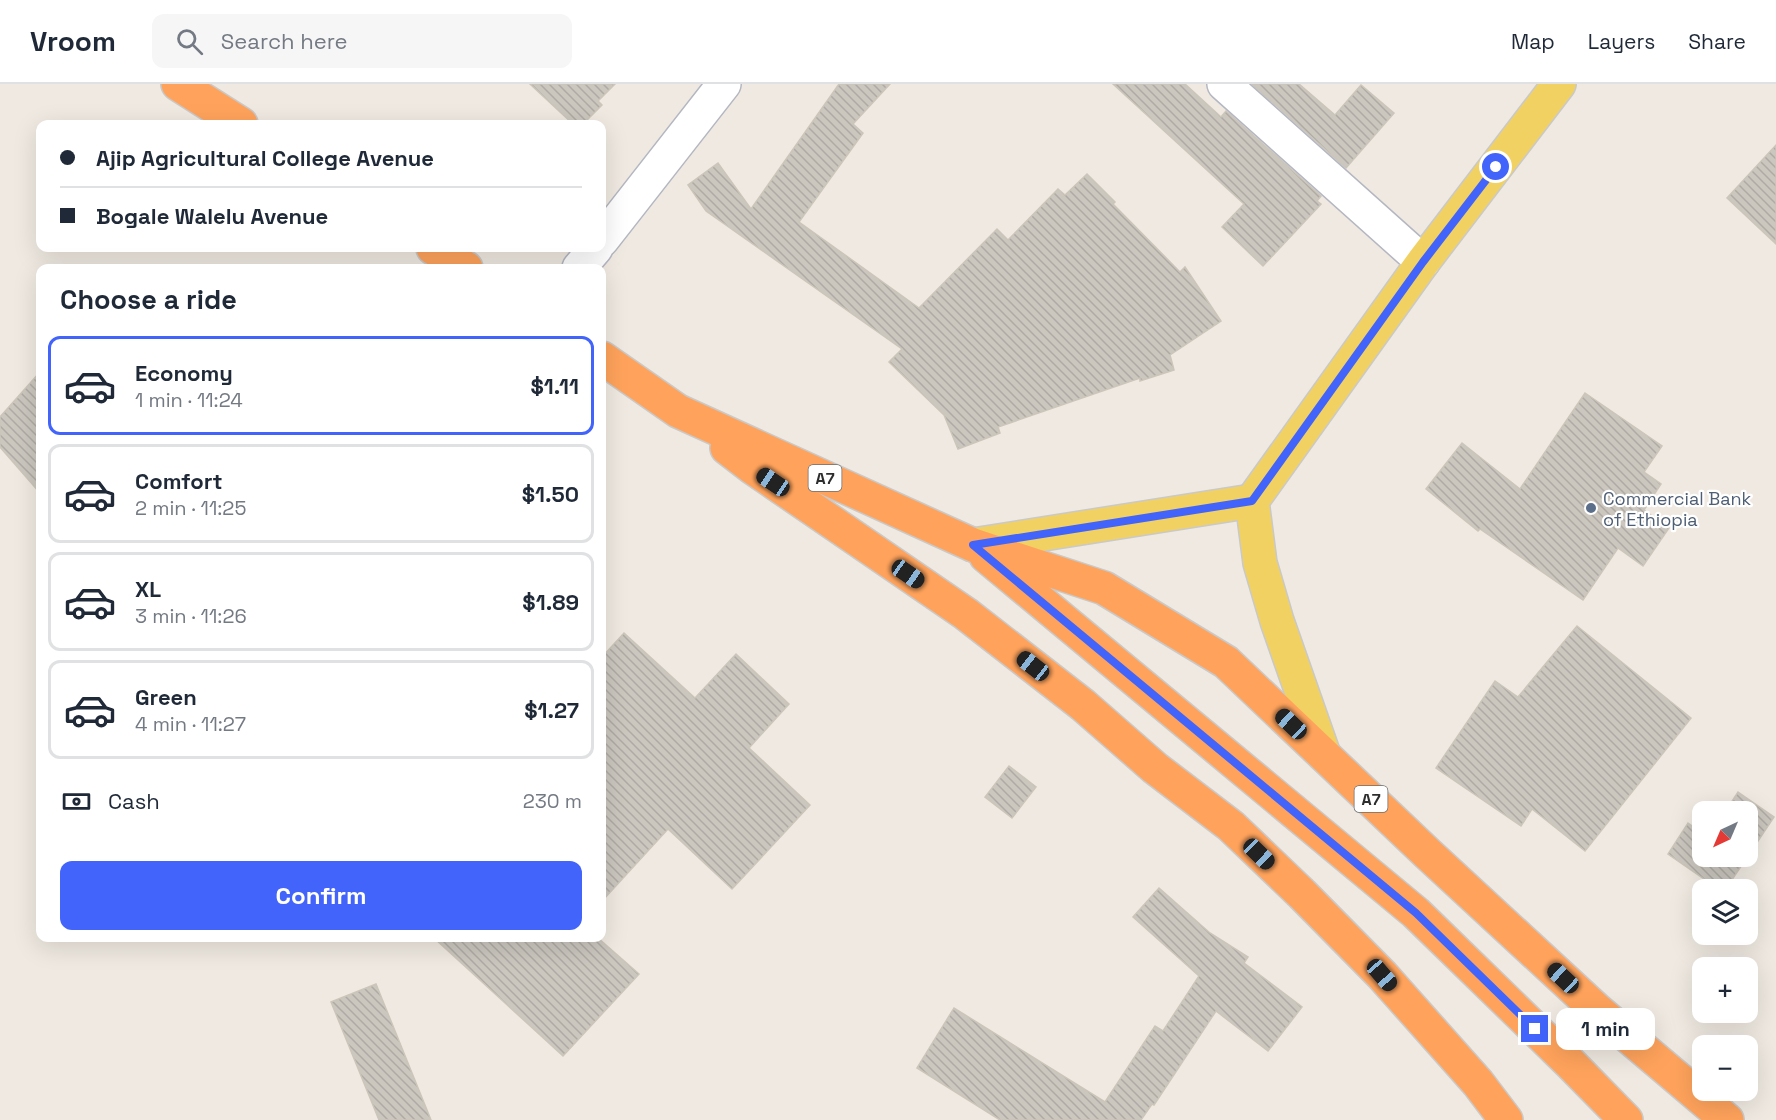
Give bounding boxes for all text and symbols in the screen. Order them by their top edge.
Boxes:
search box [152,14,572,68]
text: Vroom [30,23,116,59]
icon: search [173,25,206,58]
text: Search here [221,27,348,55]
text: Map [1511,28,1555,55]
text: Layers [1588,28,1655,55]
text: Share [1688,28,1746,55]
text: Ajip Agricultural College Avenue [96,144,434,172]
route start [1482,153,1509,180]
text: Bogale Walelu Avenue [96,202,328,230]
text: Choose a ride [60,282,237,317]
icon: car [63,359,117,413]
text: Economy [135,359,233,387]
text: $1.11 [530,372,579,400]
text: 1 min · 11:24 [135,387,243,413]
car [753,464,793,500]
road number: A7 [808,465,842,491]
icon: car [63,467,117,521]
text: Comfort [135,467,223,495]
text: $1.50 [522,480,579,508]
place label: Commercial Bank of Ethiopia [1603,487,1752,531]
text: 2 min · 11:25 [135,495,246,521]
marker: Commercial Bank of Ethiopia [1584,501,1598,515]
car [888,556,928,592]
icon: car [63,575,117,629]
text: XL [135,575,161,603]
text: $1.89 [522,588,579,616]
text: 3 min · 11:26 [135,603,247,629]
car [1013,648,1053,684]
icon: car [63,683,117,737]
text: Green [135,683,197,711]
text: $1.27 [524,696,579,724]
car [1272,705,1310,743]
text: 4 min · 11:27 [135,711,246,737]
icon: cash [60,785,93,818]
road number: A7 [1354,786,1388,812]
text: Cash [108,787,160,815]
text: 230 m [523,788,582,814]
north arrow [1692,801,1758,867]
map controls [1692,801,1758,1101]
car [1240,835,1278,873]
button: Confirm [60,861,582,930]
button: layers [1692,879,1758,945]
car [1363,956,1401,994]
button: + [1692,957,1758,1023]
car [1544,959,1582,997]
callout: 1 min [1556,1008,1655,1050]
route end [1521,1015,1548,1042]
text: 1 min [1581,1016,1630,1042]
button: − [1692,1035,1758,1101]

